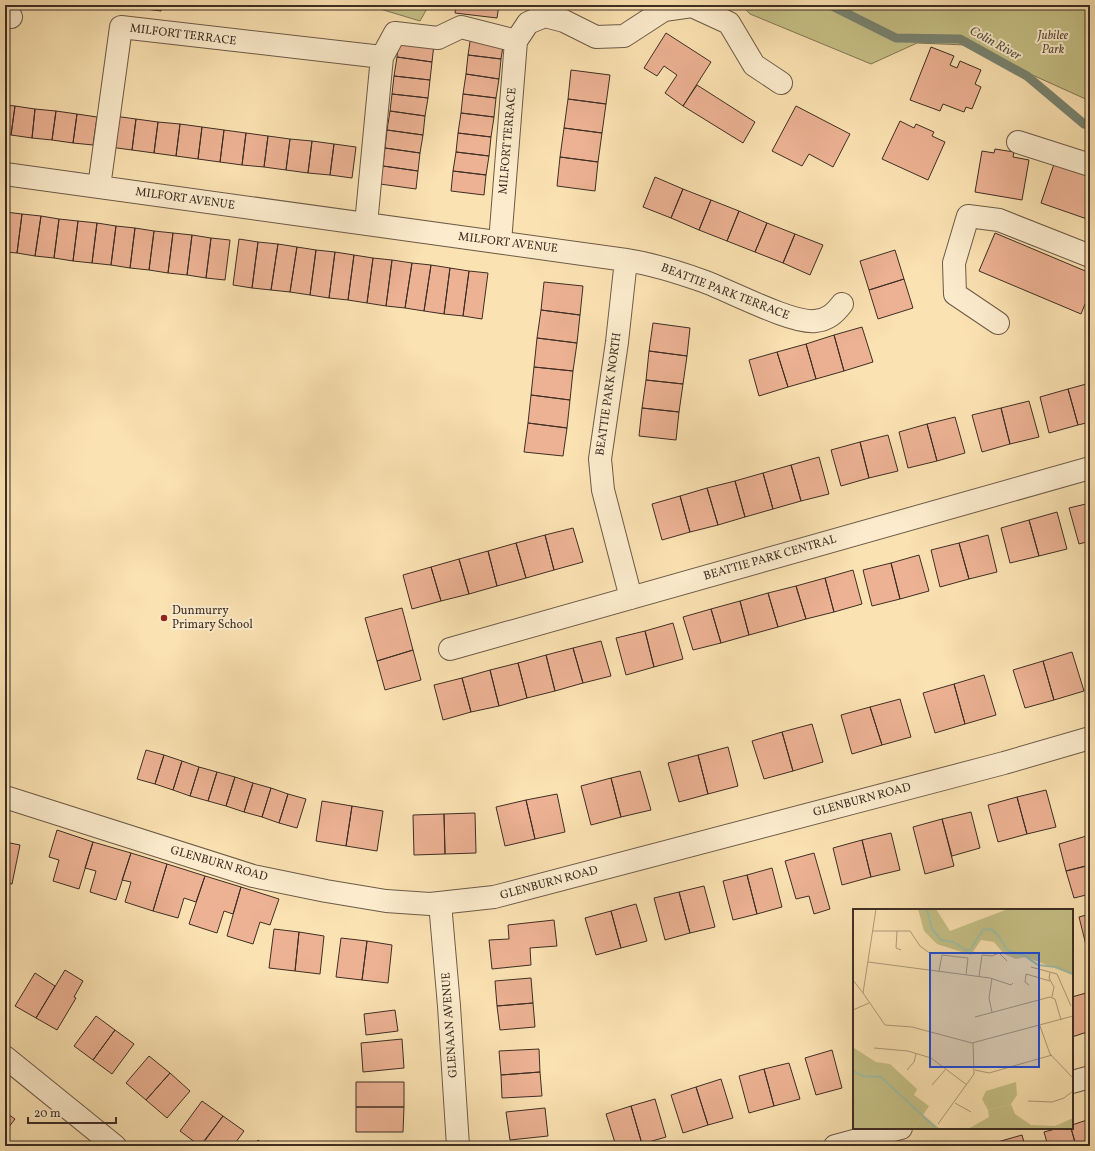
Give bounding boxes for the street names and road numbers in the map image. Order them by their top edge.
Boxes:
street label: MILFORT TERRACE [129,21,237,49]
street label: MILFORT TERRACE [495,87,521,195]
street label: MILFORT AVENUE [134,184,236,214]
street label: MILFORT AVENUE [457,229,559,257]
street label: BEATTIE PARK TERRACE [658,260,792,324]
street label: BEATTIE PARK NORTH [592,331,626,457]
street label: BEATTIE PARK CENTRAL [702,531,838,585]
street label: GLENBURN ROAD [811,779,913,821]
street label: GLENBURN ROAD [168,842,270,886]
street label: GLENBURN ROAD [498,862,600,904]
street label: GLENAAN AVENUE [438,972,462,1078]

